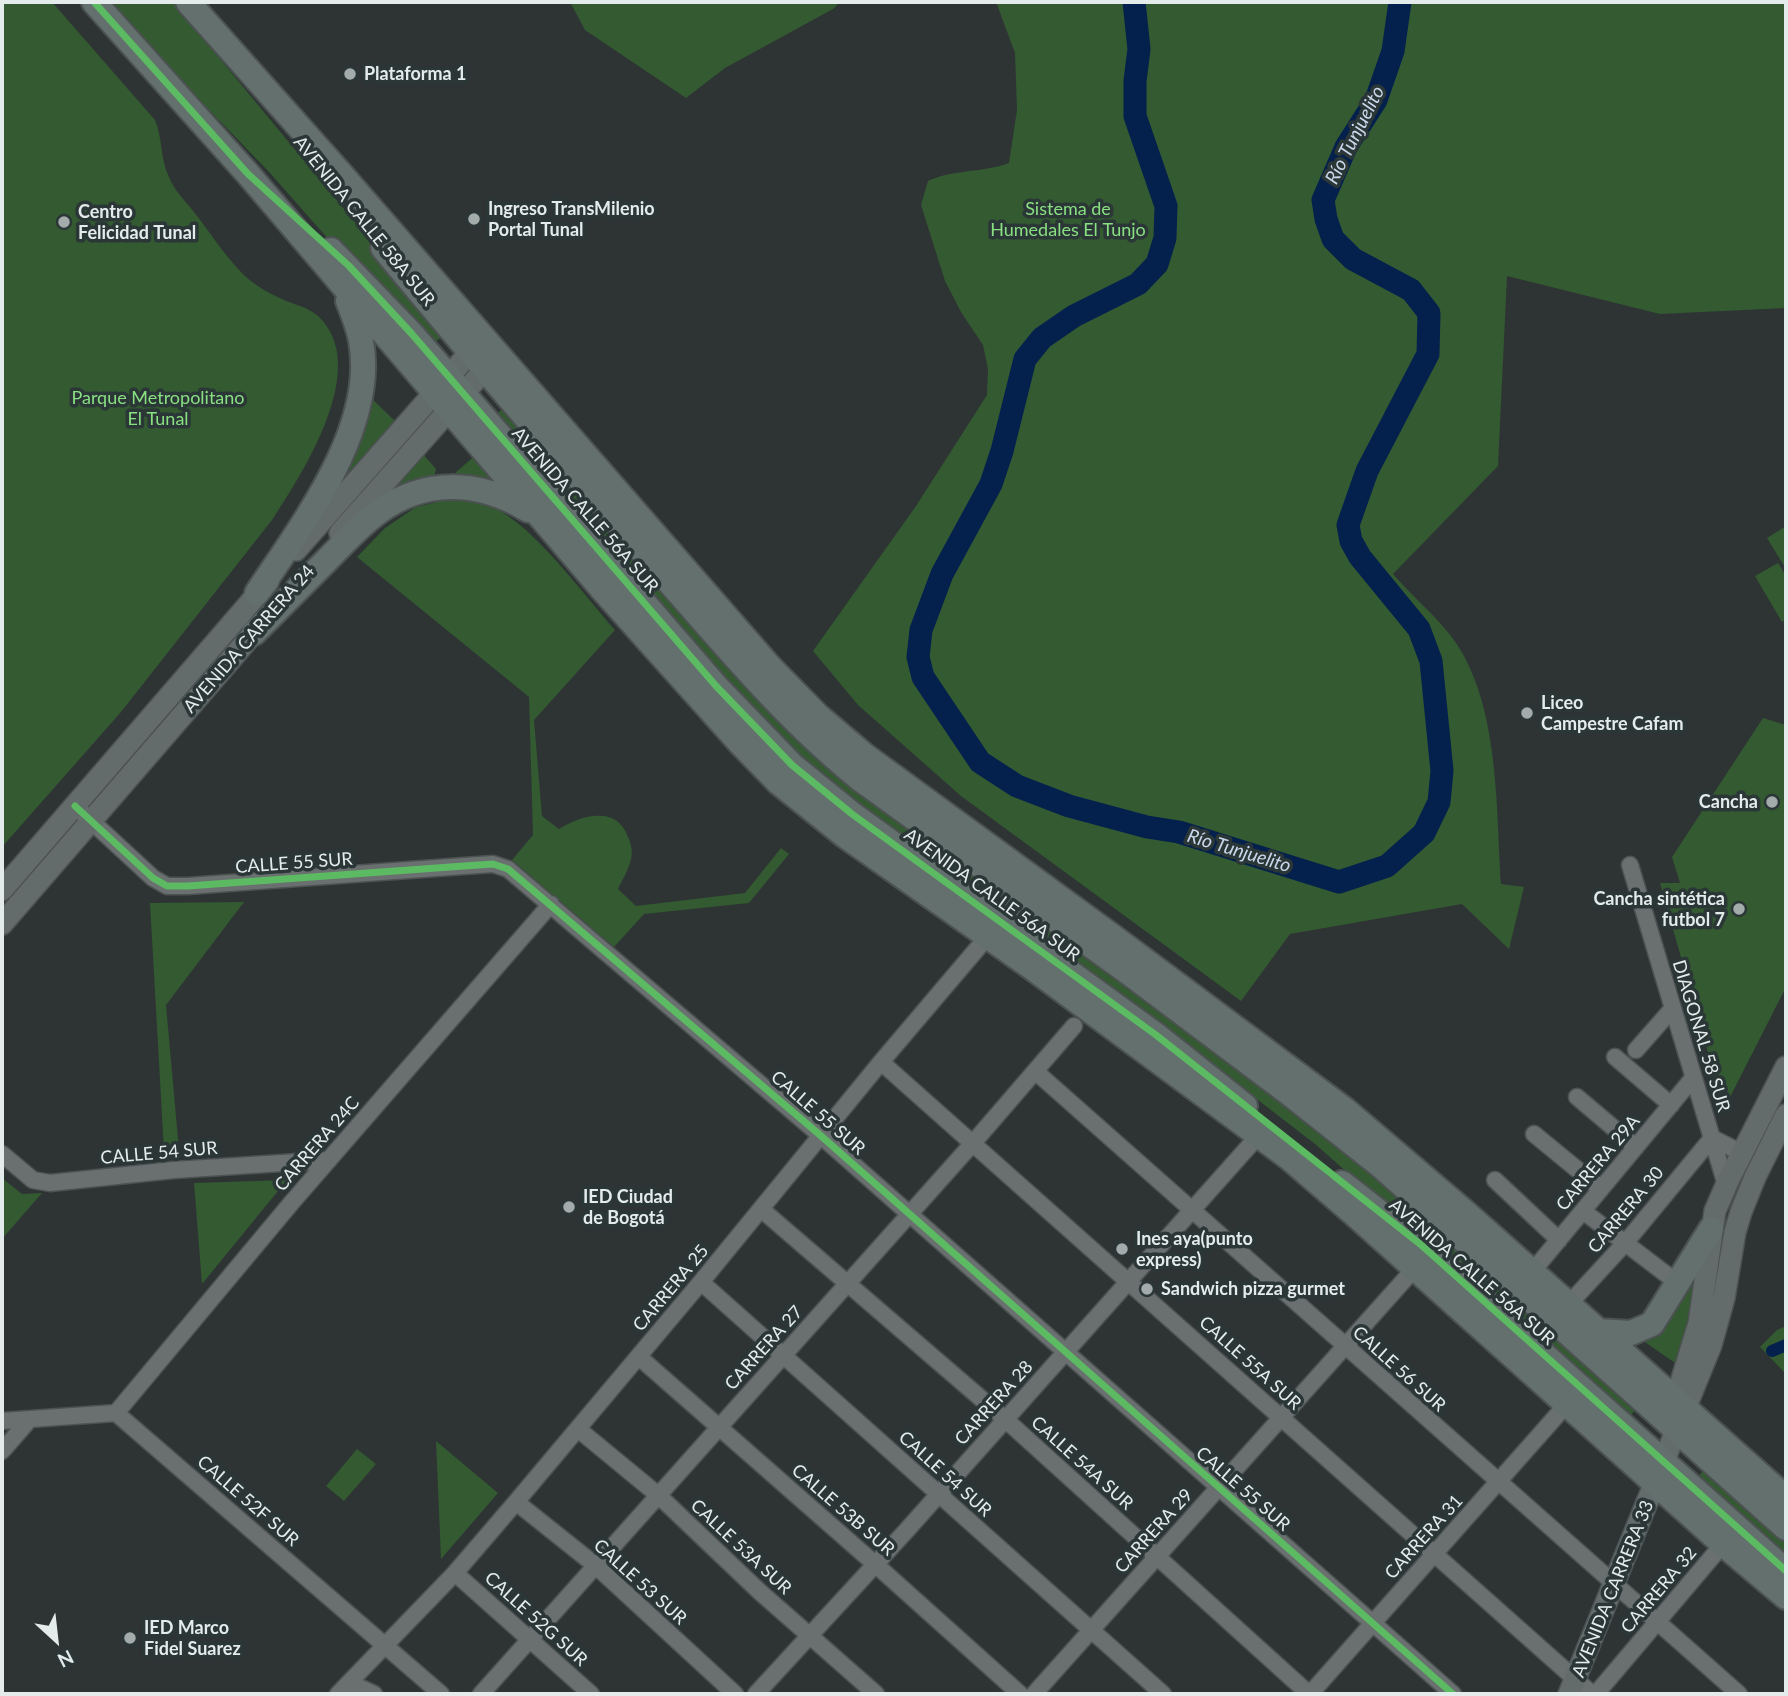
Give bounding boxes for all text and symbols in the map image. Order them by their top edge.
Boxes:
place label: Plataforma 1 [364,63,467,85]
marker: Plataforma 1 [342,66,358,82]
water label: Río Tunjuelito [1321,82,1389,188]
street label: AVENIDA CALLE 58A SUR [289,132,439,310]
place label: Ingreso TransMilenio Portal Tunal [488,198,655,241]
park label: Sistema de Humedales El Tunjo [990,198,1146,241]
place label: Centro Felicidad Tunal [78,201,196,244]
marker: Ingreso TransMilenio Portal Tunal [466,211,482,227]
marker: Centro Felicidad Tunal [56,214,72,230]
park label: Parque Metropolitano El Tunal [71,387,245,430]
street label: AVENIDA CALLE 56A SUR [507,423,663,597]
street label: AVENIDA CARRERA 24 [179,561,319,717]
place label: Liceo Campestre Cafam [1541,692,1684,734]
marker: Liceo Campestre Cafam [1519,705,1535,721]
place label: Cancha [1699,791,1758,813]
marker: Cancha [1764,794,1780,810]
street label: AVENIDA CALLE 56A SUR [900,824,1084,966]
water label: Río Tunjuelito [1184,824,1294,878]
street label: CALLE 55 SUR [235,848,353,878]
place label: Cancha sintética futbol 7 [1593,888,1725,930]
marker: Cancha sintética futbol 7 [1731,901,1747,917]
street label: DIAGONAL 58 SUR [1668,957,1734,1115]
street label: CALLE 55 SUR [767,1066,869,1160]
street label: CARRERA 24C [270,1092,364,1196]
street label: CARRERA 29A [1552,1111,1644,1215]
street label: CALLE 54 SUR [100,1137,218,1169]
street label: CARRERA 30 [1584,1162,1668,1258]
place label: IED Ciudad de Bogotá [583,1186,673,1228]
street label: AVENIDA CALLE 56A SUR [1385,1194,1559,1350]
marker: IED Ciudad de Bogotá [561,1199,577,1215]
place label: Ines aya(punto express) [1136,1228,1253,1270]
street label: CARRERA 25 [629,1240,713,1336]
marker: Ines aya(punto express) [1114,1241,1130,1257]
place label: Sandwich pizza gurmet [1161,1278,1345,1300]
marker: Sandwich pizza gurmet [1139,1281,1155,1297]
street label: CARRERA 27 [720,1301,808,1395]
street label: CALLE 55A SUR [1195,1312,1305,1414]
street label: CALLE 56 SUR [1348,1322,1450,1416]
street label: CARRERA 28 [950,1356,1038,1450]
street label: CALLE 54A SUR [1027,1412,1137,1514]
street label: CALLE 54 SUR [894,1427,996,1521]
street label: CALLE 55 SUR [1192,1442,1294,1536]
street label: CALLE 52F SUR [193,1451,303,1551]
street label: CALLE 53B SUR [787,1459,899,1561]
street label: CARRERA 29 [1110,1484,1198,1578]
street label: CARRERA 31 [1380,1490,1468,1584]
street label: CALLE 53A SUR [686,1495,796,1599]
street label: AVENIDA CARRERA 33 [1568,1497,1658,1681]
street label: CALLE 53 SUR [589,1535,691,1629]
street label: CARRERA 32 [1617,1542,1701,1638]
street label: CALLE 52G SUR [480,1567,592,1671]
north arrow [21,1605,91,1675]
place label: IED Marco Fidel Suarez [144,1617,241,1660]
marker: IED Marco Fidel Suarez [122,1630,138,1646]
text: N [54,1646,78,1673]

